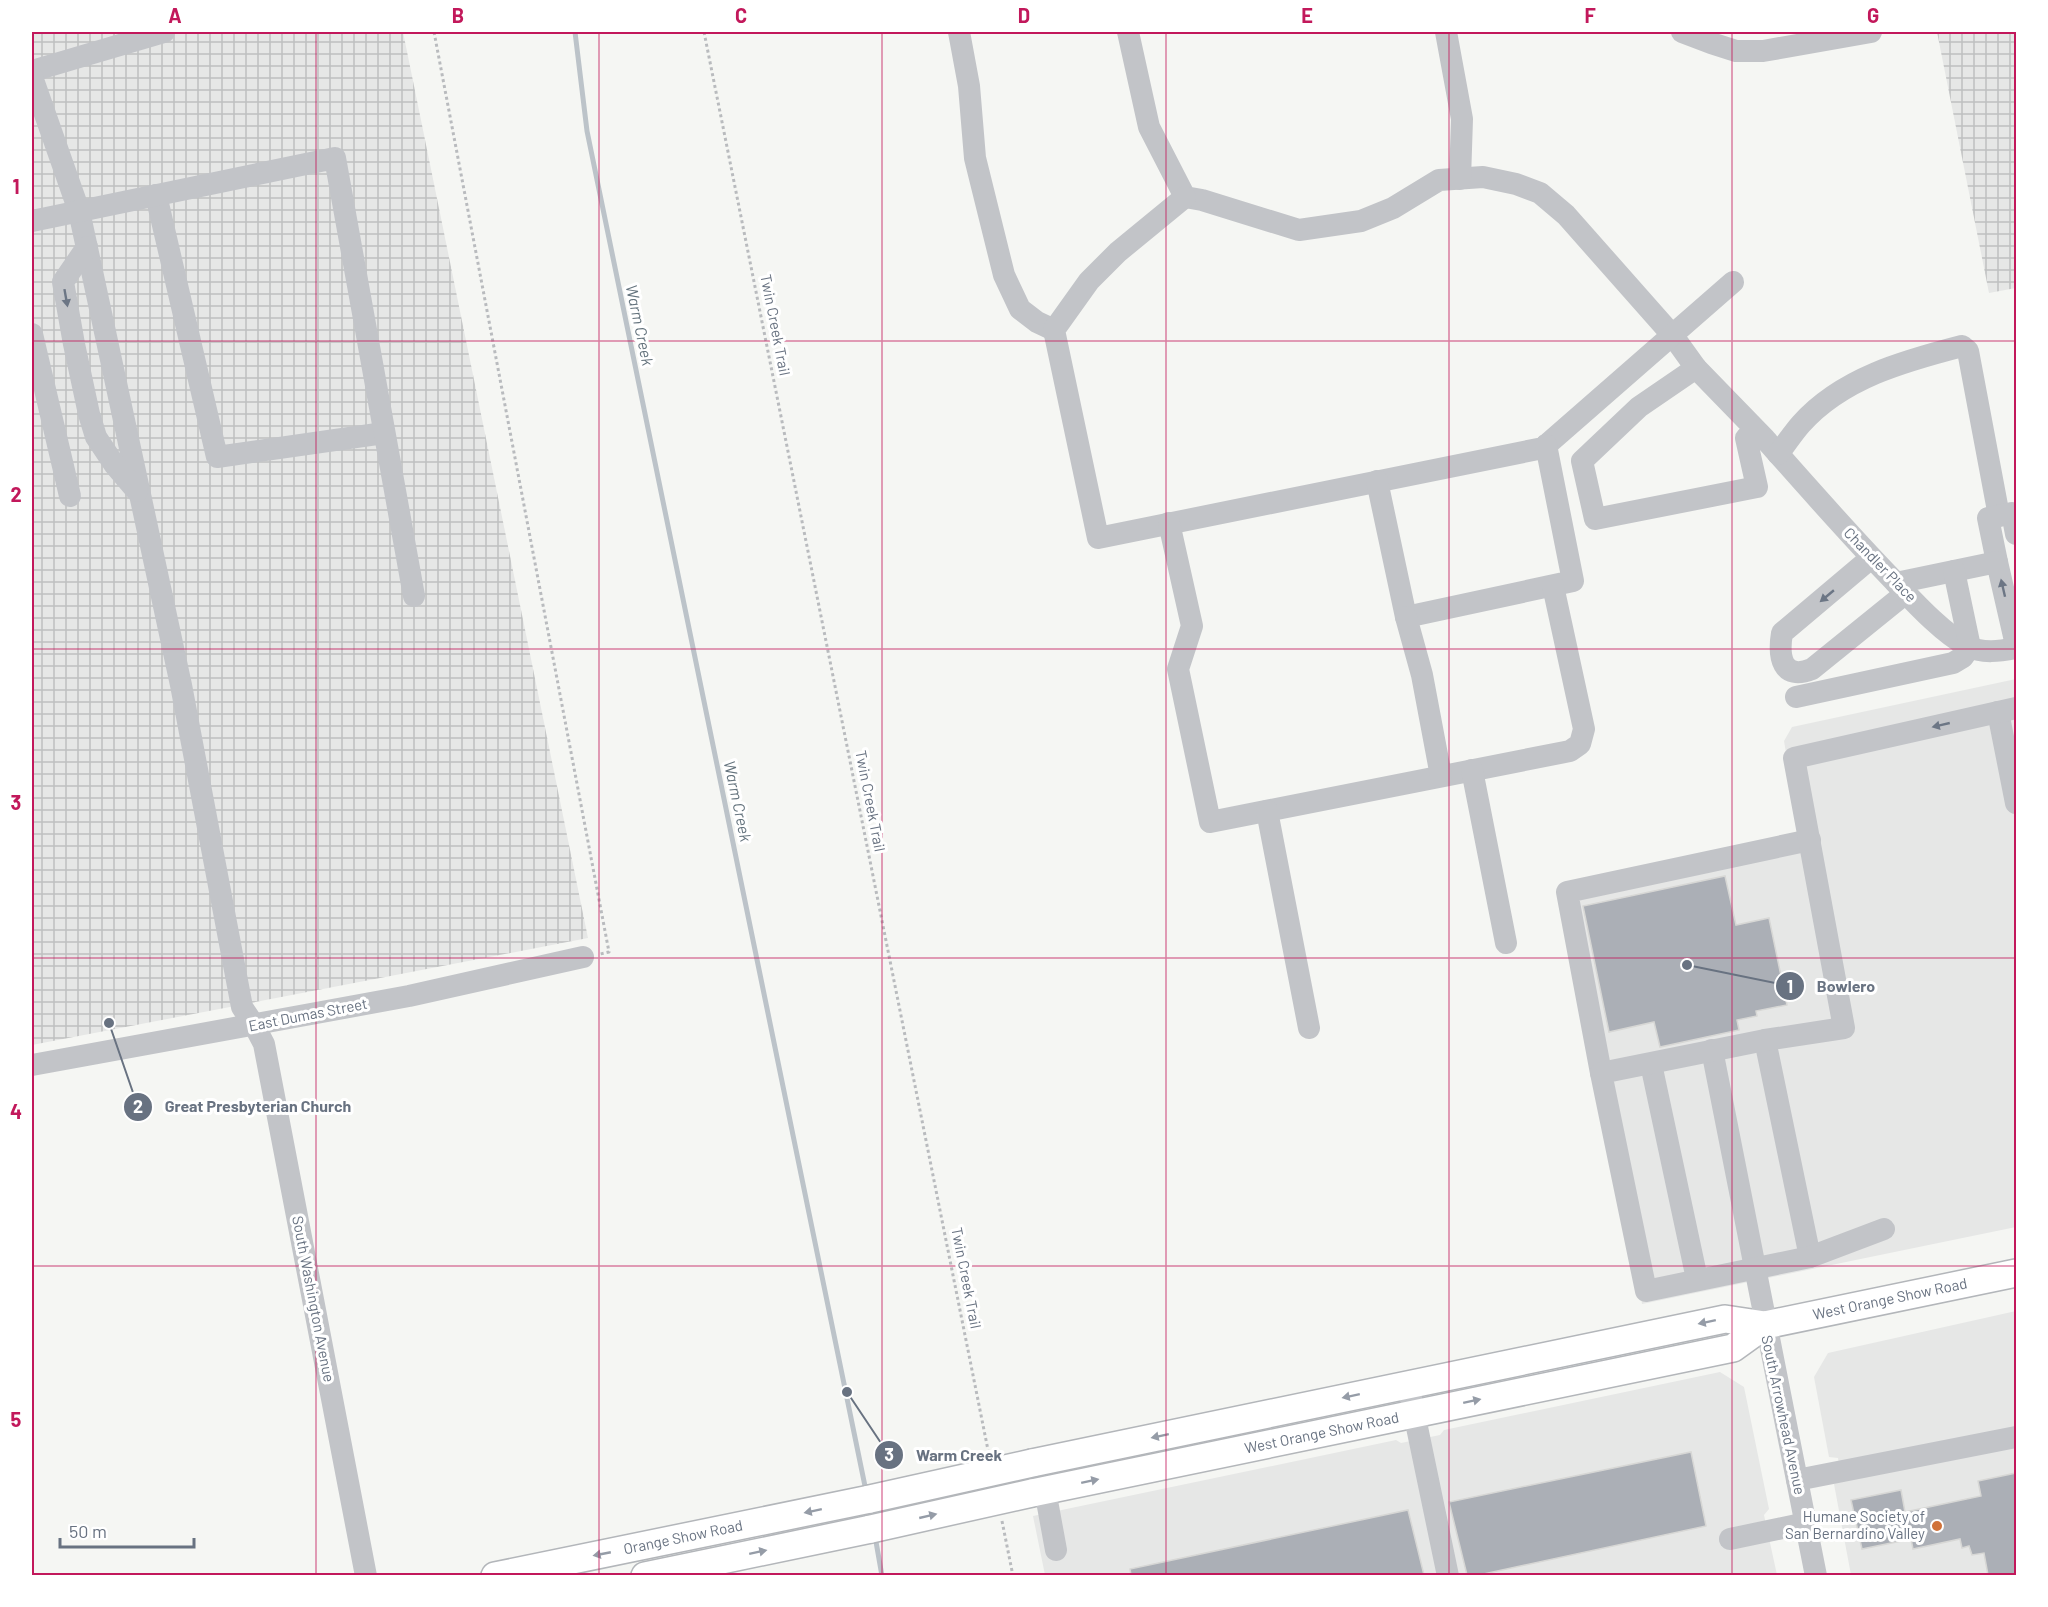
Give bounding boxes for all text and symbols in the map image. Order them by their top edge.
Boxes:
text: A [168,3,182,27]
text: B [452,3,464,27]
text: C [735,3,747,27]
text: D [1018,3,1030,27]
text: E [1301,3,1313,27]
text: F [1584,3,1596,27]
text: G [1867,3,1879,27]
text: 1 [12,174,20,198]
street label: Twin Creek Trail [757,273,795,377]
water label: Warm Creek [623,283,658,367]
one-way arrow [62,289,71,308]
text: 2 [10,482,22,506]
street label: Chandler Place [1841,523,1921,605]
one-way arrow [1998,578,2007,597]
one-way arrow [1820,589,1835,602]
one-way arrow [1932,720,1950,730]
street label: Twin Creek Trail [852,749,890,853]
water label: Warm Creek [721,759,756,843]
text: 3 [11,790,21,814]
callout: Bowlero [1775,969,1887,1003]
text: 1 [1787,975,1793,997]
text: Bowlero [1817,976,1875,995]
street label: East Dumas Street [247,994,369,1034]
callout: Great Presbyterian Church [123,1090,363,1124]
text: 2 [133,1095,143,1117]
text: Great Presbyterian Church [165,1096,351,1115]
text: 4 [10,1099,22,1123]
street label: South Washington Avenue [289,1214,339,1383]
street label: Twin Creek Trail [948,1226,986,1330]
street label: West Orange Show Road [1811,1273,1969,1323]
one-way arrow [1698,1318,1717,1328]
street label: South Arrowhead Avenue [1758,1333,1810,1496]
one-way arrow [1341,1392,1360,1401]
one-way arrow [1462,1396,1481,1405]
text: 5 [11,1407,22,1431]
street label: West Orange Show Road [1243,1407,1400,1457]
one-way arrow [1150,1432,1169,1441]
callout: Warm Creek [874,1438,1014,1472]
text: 3 [884,1443,894,1465]
text: Warm Creek [916,1445,1002,1464]
one-way arrow [1080,1476,1099,1485]
one-way arrow [803,1507,822,1516]
place label: Humane Society of San Bernardino Valley [1785,1507,1925,1542]
scale bar [60,1511,194,1549]
one-way arrow [919,1511,938,1520]
street label: Orange Show Road [622,1515,744,1557]
marker: Humane Society of San Bernardino Valley [1930,1519,1944,1533]
text: 50 m [69,1520,107,1542]
one-way arrow [749,1547,768,1557]
one-way arrow [592,1550,611,1559]

